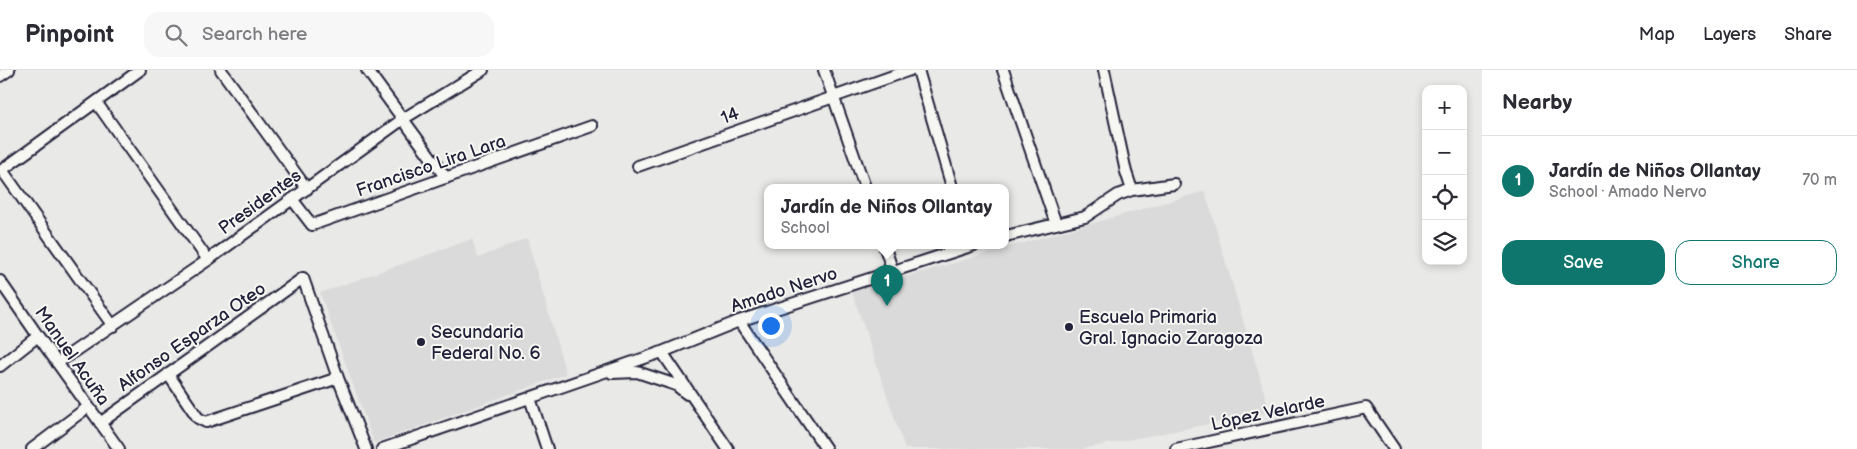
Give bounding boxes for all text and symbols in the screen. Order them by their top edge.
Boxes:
search box [144,12,494,57]
text: Pinpoint [25,20,114,49]
icon: search [162,21,190,49]
text: Search here [202,23,307,46]
text: Map [1639,24,1675,45]
text: Layers [1703,24,1756,45]
text: Share [1784,24,1832,45]
map controls [1422,85,1467,265]
button: + [1422,85,1467,130]
text: Nearby [1502,90,1572,115]
street label: 14 [718,103,742,129]
button: − [1422,130,1467,175]
street label: Francisco Lira Lara [354,131,508,201]
text: Jardín de Niños Ollantay [1549,160,1761,183]
street label: Presidentes [215,165,305,239]
text: 1 [1515,171,1521,190]
text: 70 m [1802,171,1837,190]
button: locate [1422,175,1467,220]
text: School · Amado Nervo [1549,183,1707,202]
popup [764,184,1009,249]
text: Jardín de Niños Ollantay [781,196,992,219]
text: School [781,219,829,238]
button: layers [1422,220,1467,265]
button: Save [1502,240,1665,285]
button: Share [1675,240,1837,285]
street label: Amado Nervo [728,263,840,317]
pin: 1 [871,265,903,306]
street label: Alfonso Esparza Oteo [114,278,270,396]
street label: Manuel Acuña [30,302,114,410]
place label: Escuela Primaria Gral. Ignacio Zaragoza [1079,307,1263,349]
your location [758,313,784,339]
marker: Escuela Primaria Gral. Ignacio Zaragoza [1063,321,1075,333]
place label: Secundaria Federal No. 6 [431,322,541,364]
marker: Secundaria Federal No. 6 [415,336,427,348]
street label: López Velarde [1209,391,1327,435]

